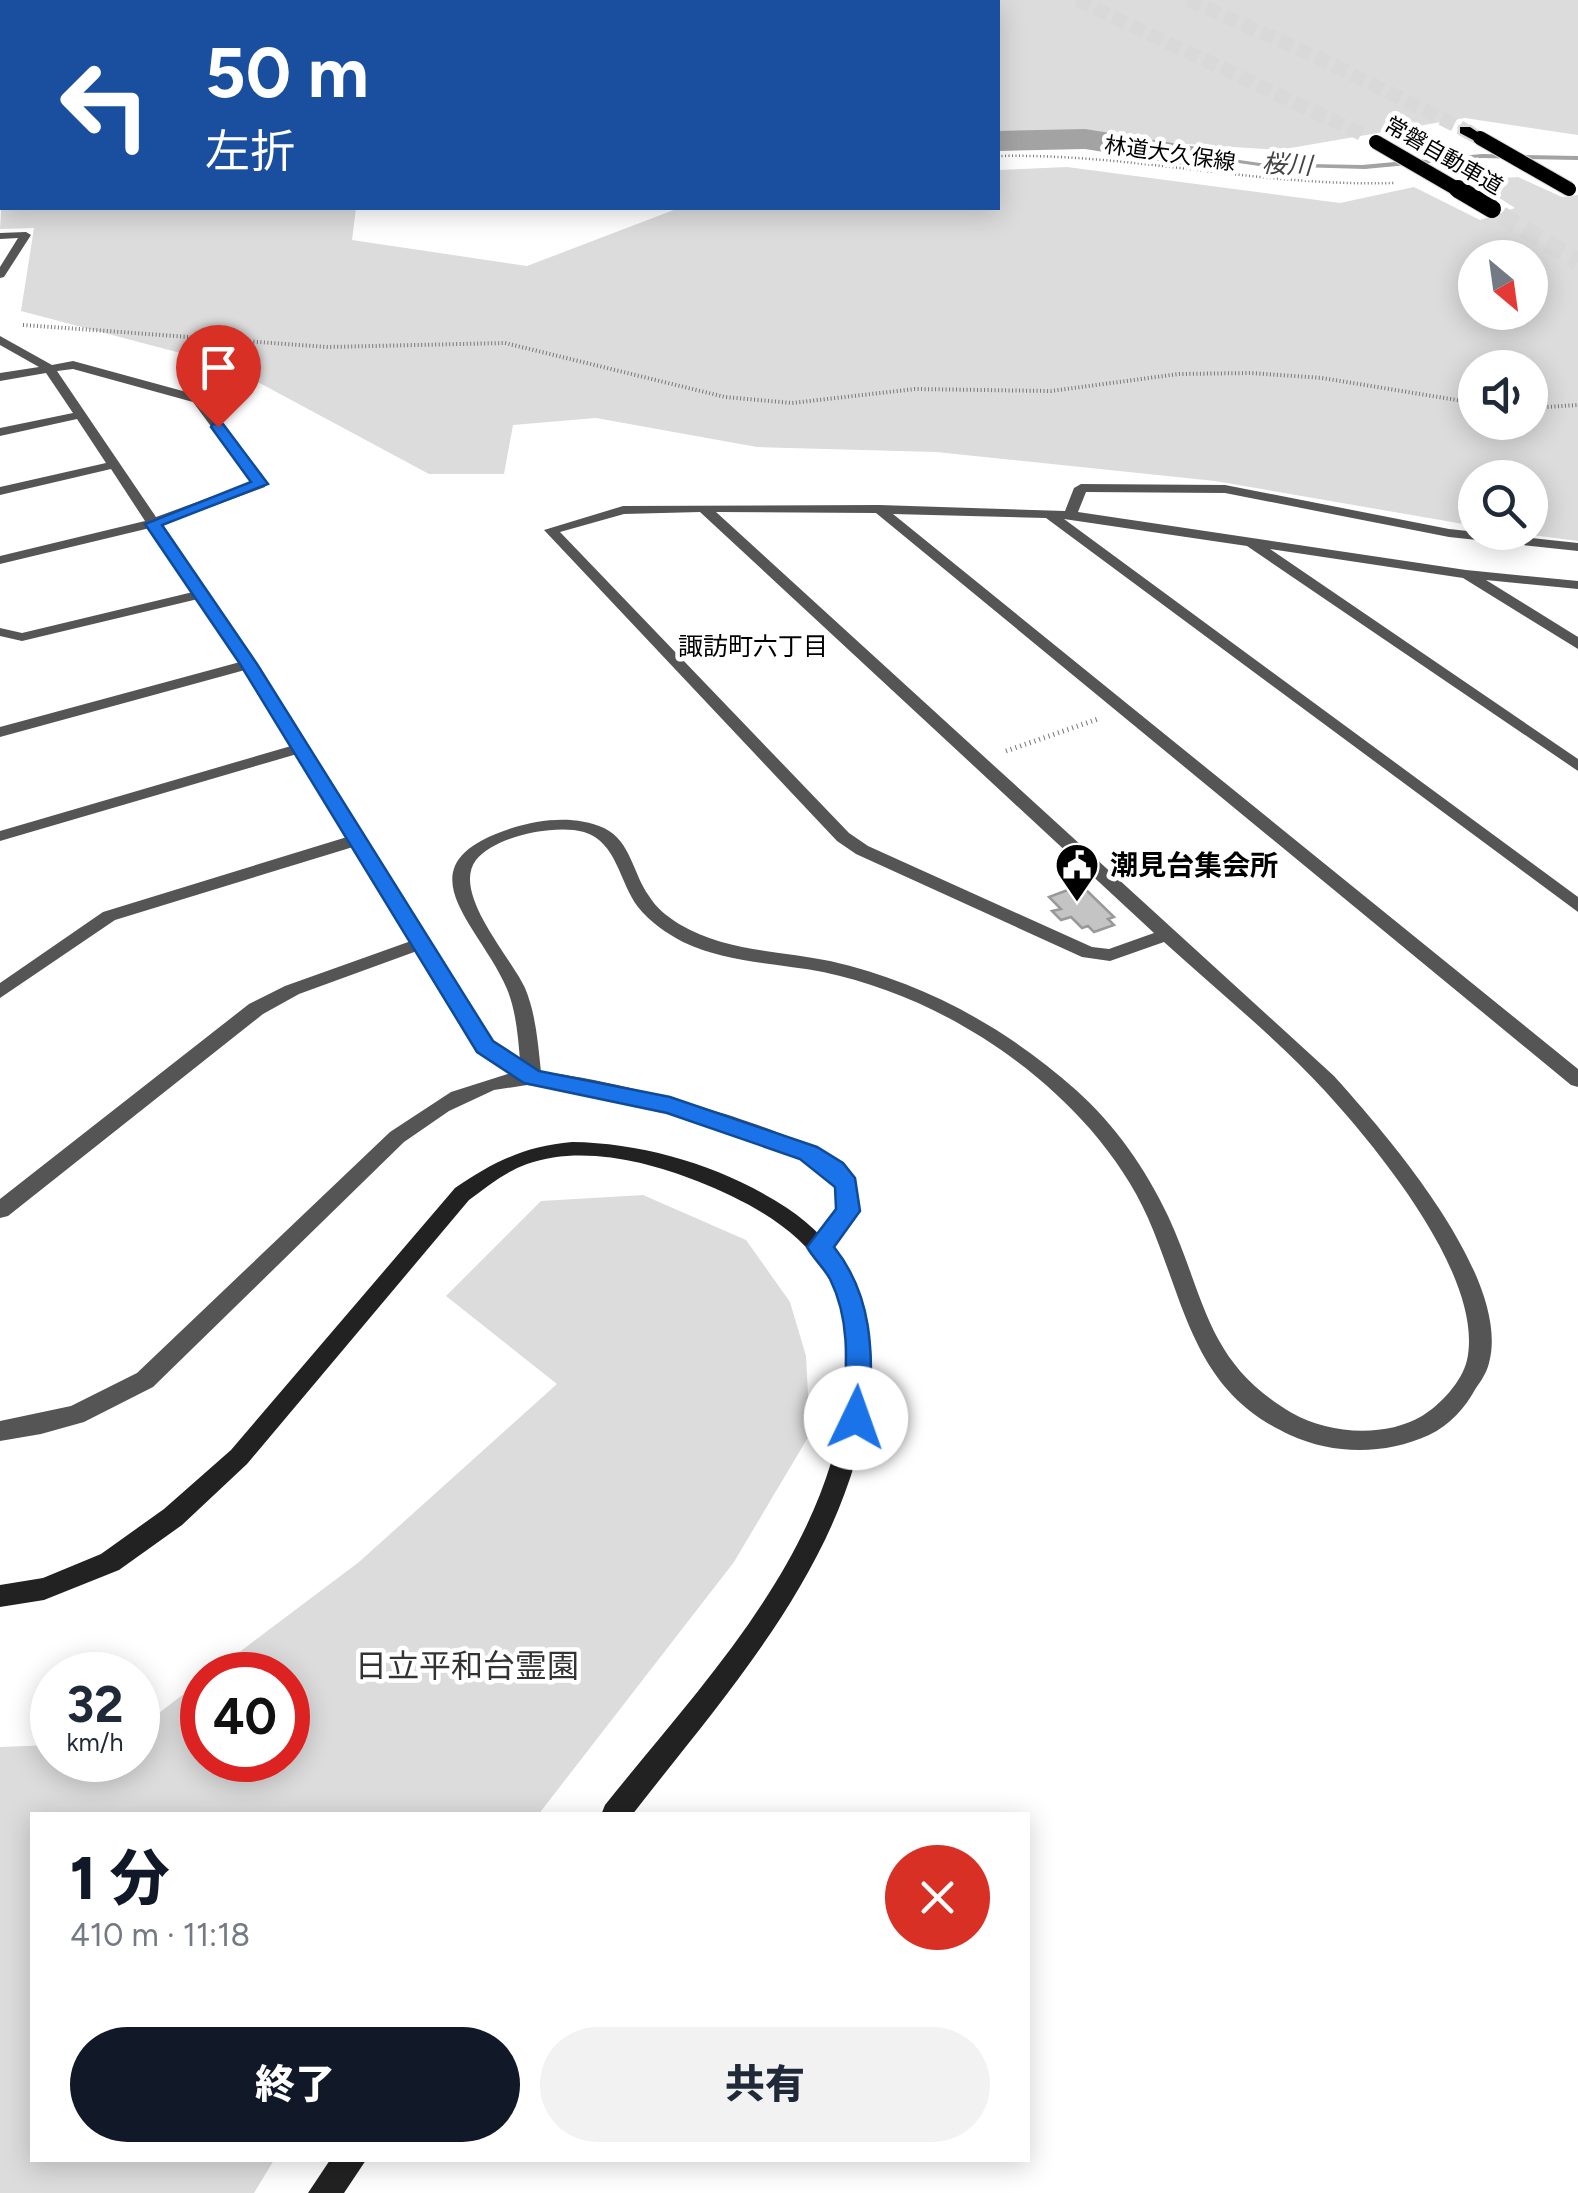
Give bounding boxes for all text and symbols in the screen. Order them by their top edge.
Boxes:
text: 50 m [205,30,369,115]
icon: left [40,40,170,170]
street label: 常磐自動車道 [1380,111,1508,200]
text: 左折 [205,124,295,178]
street label: 林道大久保線 [1103,131,1237,176]
water label: 桜川 [1261,148,1316,180]
north arrow [1458,240,1548,330]
map controls [1458,240,1548,550]
pin [176,325,261,428]
icon: arrive [191,340,246,395]
button: sound [1458,350,1548,440]
button: search [1458,460,1548,550]
district label: 諏訪町六丁目 [678,631,828,661]
public building icon: 潮見台集会所 [1054,842,1100,903]
place label: 潮見台集会所 [1110,848,1278,882]
position arrow [804,1366,908,1470]
park label: 日立平和台霊園 [355,1647,579,1685]
speed limit sign: 40 [180,1652,310,1782]
text: 32 [67,1674,123,1735]
text: km/h [66,1727,124,1757]
text: 1 分 [70,1842,170,1914]
button: close [885,1845,990,1950]
text: 410 m · 11:18 [70,1916,250,1954]
button: 終了 [70,2027,520,2142]
button: 共有 [540,2027,990,2142]

